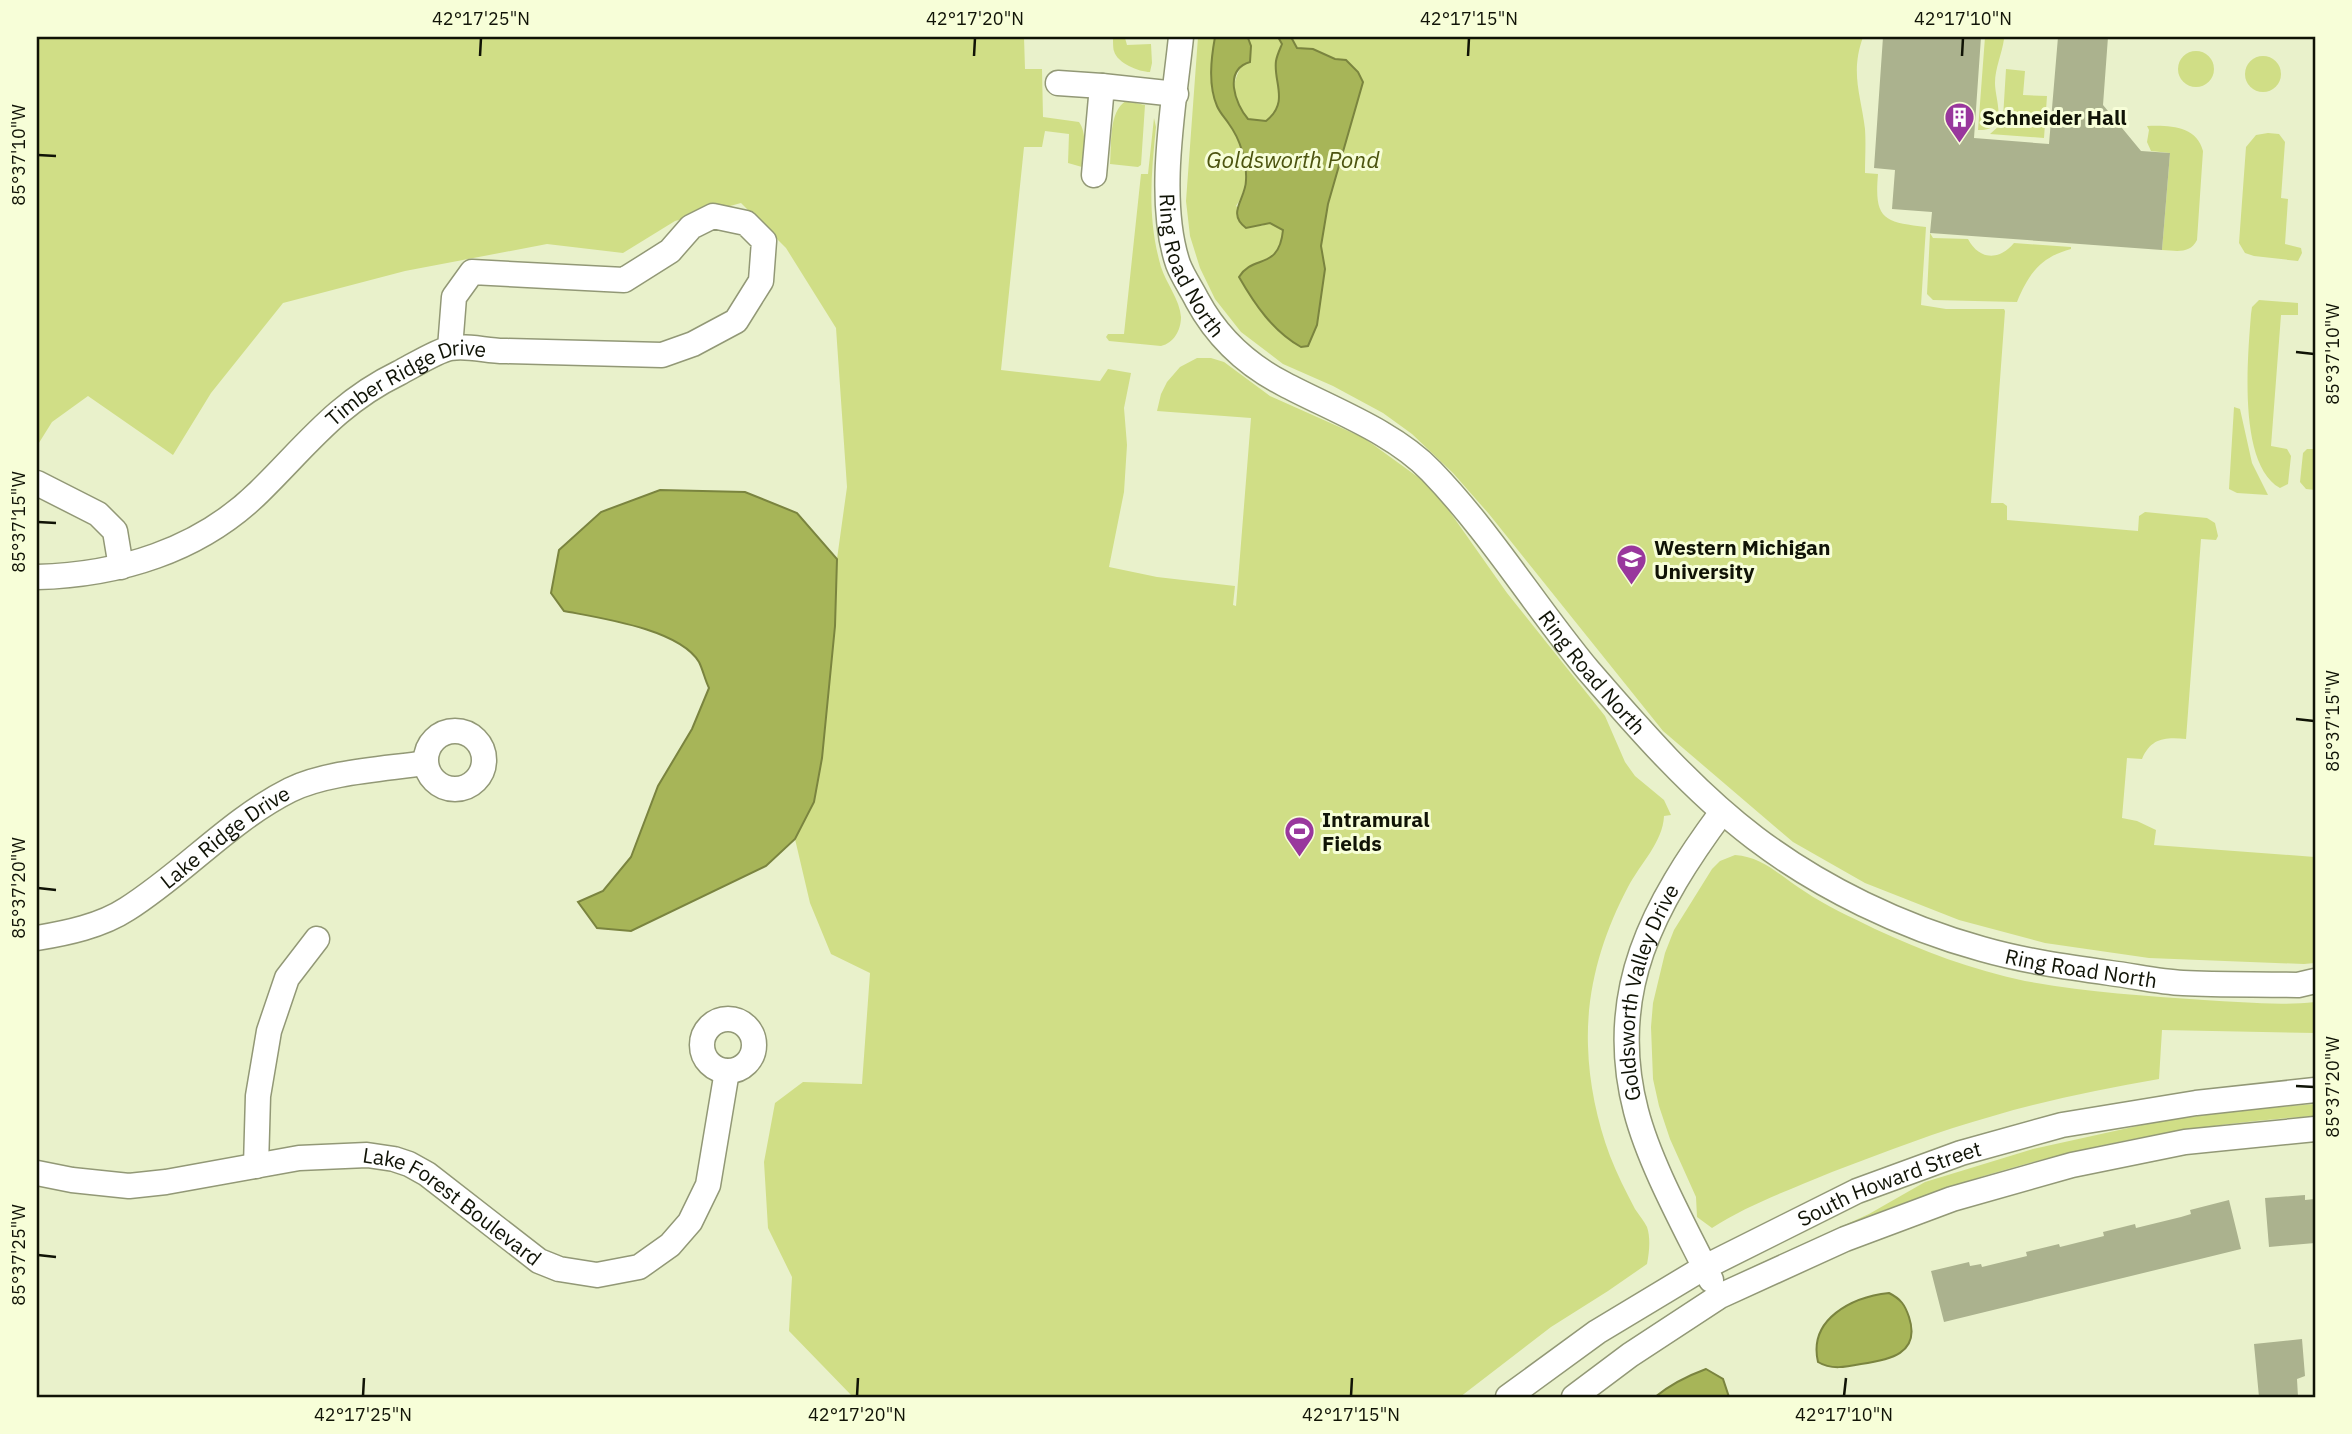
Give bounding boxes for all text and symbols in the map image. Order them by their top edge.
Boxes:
text: 42°17'25"N [432,7,530,30]
text: 42°17'20"N [926,7,1024,30]
text: 42°17'15"N [1420,7,1518,30]
text: 42°17'10"N [1914,7,2012,30]
building icon: Schneider Hall [1942,100,1976,144]
place label: Schneider Hall [1982,103,2127,131]
text: 85°37'10"W [7,104,30,206]
water label: Goldsworth Pond [1206,144,1380,174]
street label: Ring Road North [1153,193,1231,343]
text: 85°37'10"W [2321,303,2344,405]
street label: Timber Ridge Drive [319,333,488,432]
text: 85°37'15"W [7,471,30,573]
place label: Western Michigan University [1654,533,1830,585]
school or university icon: Western Michigan University [1614,542,1648,586]
street label: Ring Road North [1532,604,1652,740]
text: 85°37'15"W [2321,670,2344,772]
street label: Lake Ridge Drive [154,779,295,895]
place label: Intramural Fields [1322,805,1430,857]
sports icon: Intramural Fields [1282,814,1316,858]
text: 85°37'20"W [7,837,30,939]
street label: Goldsworth Valley Drive [1612,879,1685,1103]
street label: Ring Road North [2002,941,2159,994]
text: 85°37'20"W [2321,1036,2344,1138]
street label: South Howard Street [1792,1134,1984,1233]
street label: Lake Forest Boulevard [361,1141,547,1272]
text: 85°37'25"W [7,1204,30,1306]
text: 42°17'25"N [314,1403,412,1426]
text: 42°17'20"N [808,1403,906,1426]
text: 42°17'15"N [1302,1403,1400,1426]
text: 42°17'10"N [1795,1403,1893,1426]

